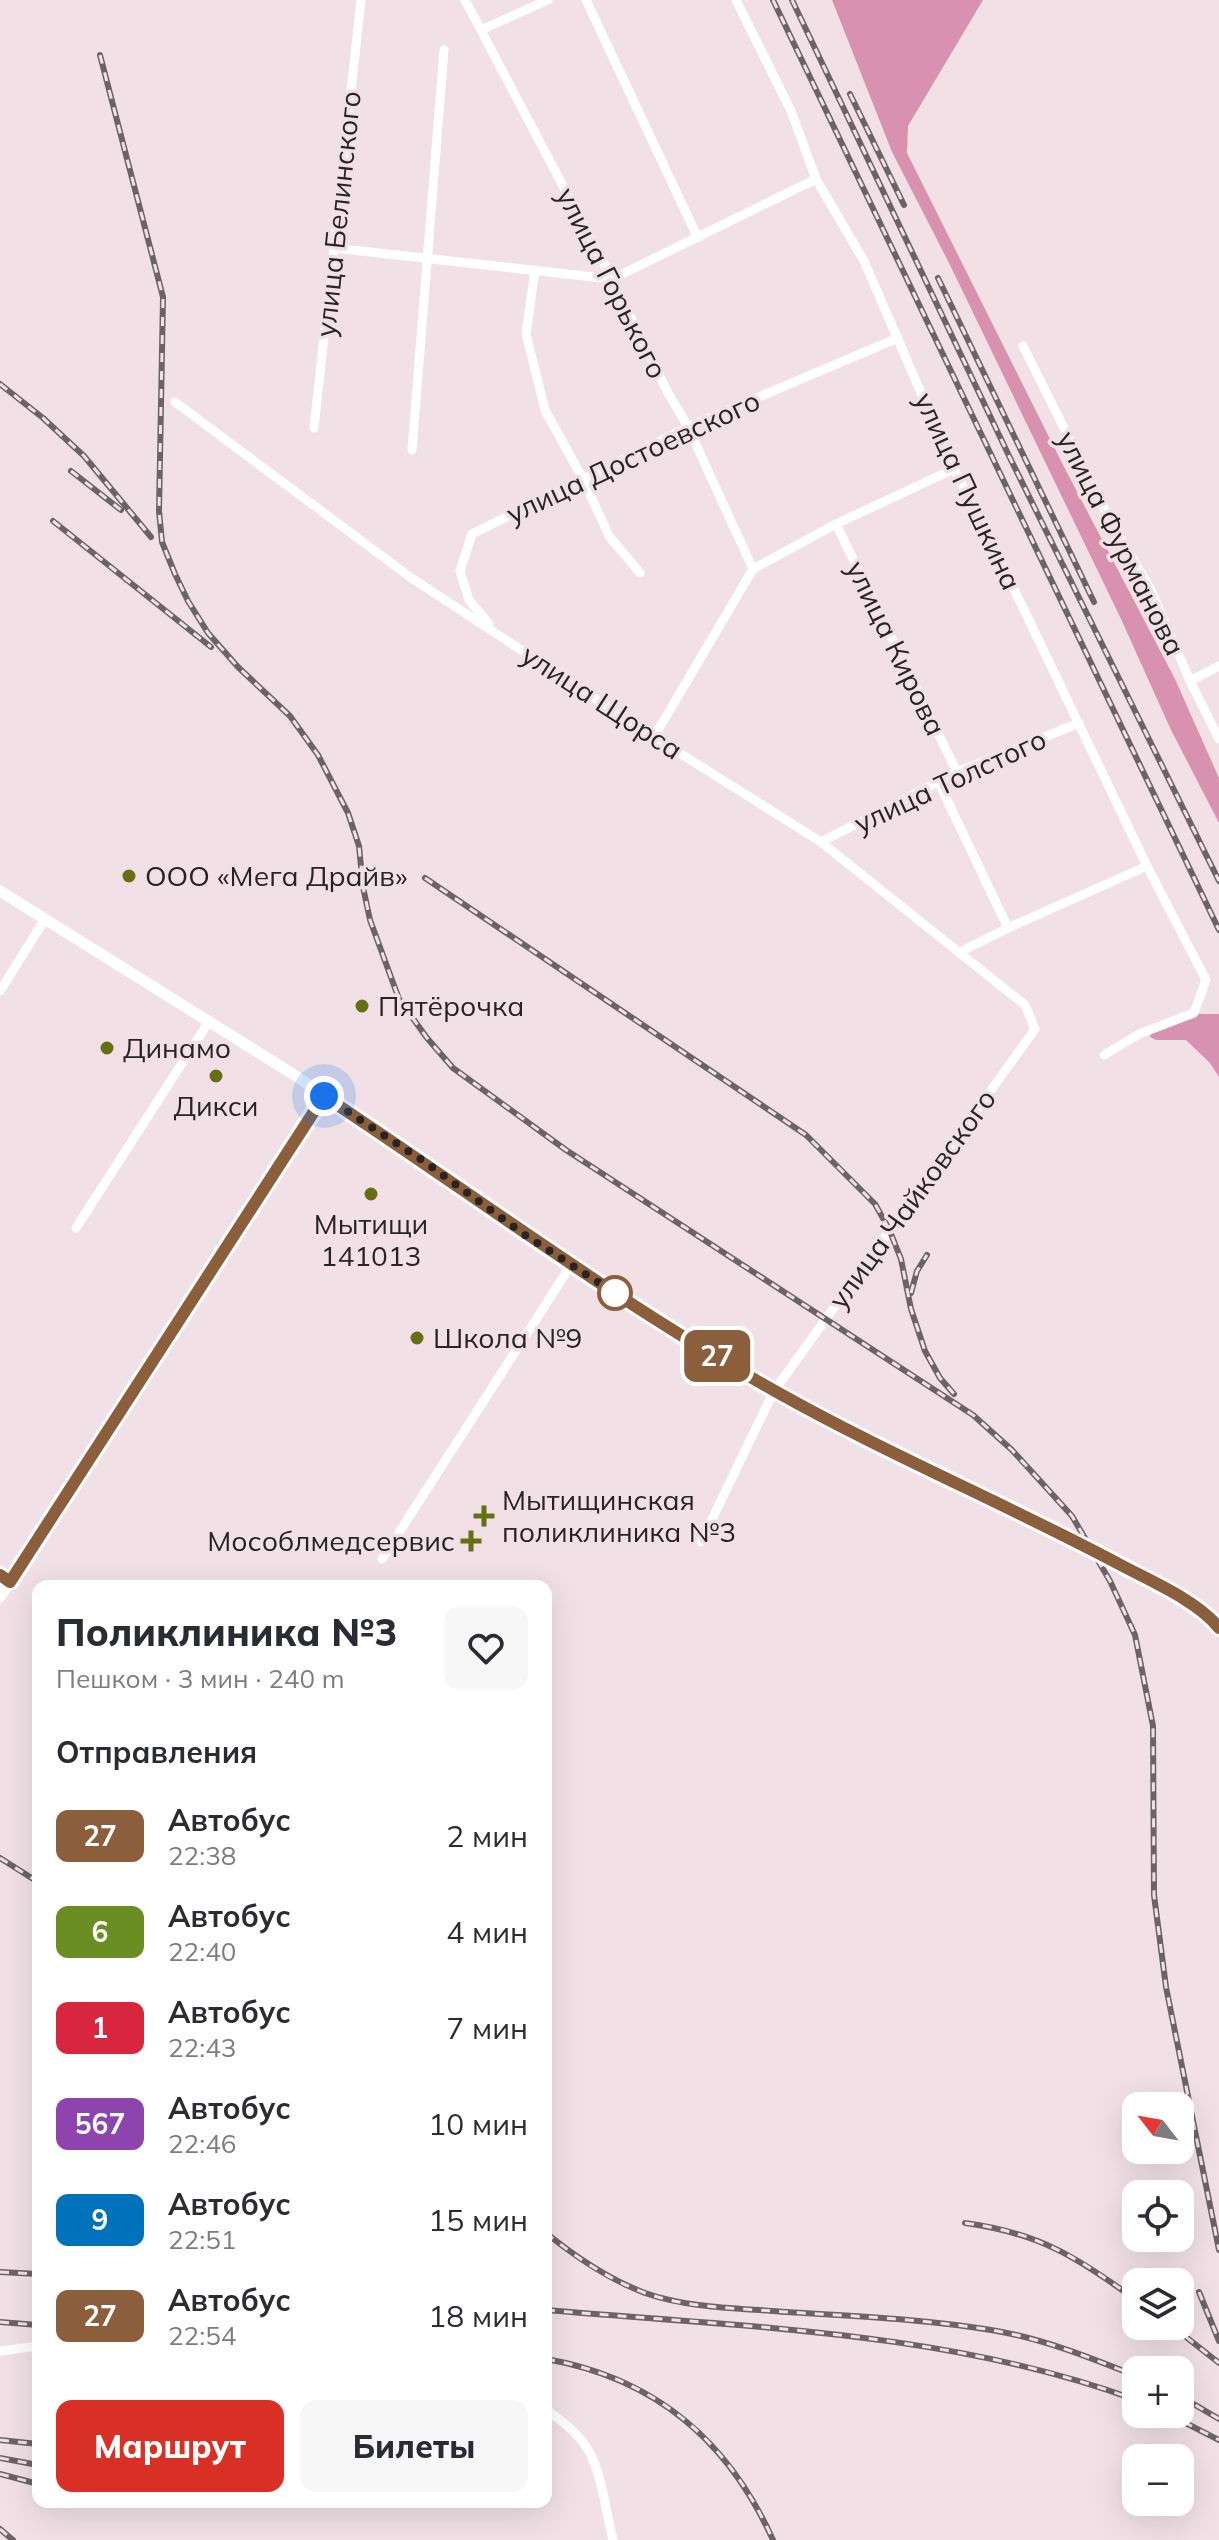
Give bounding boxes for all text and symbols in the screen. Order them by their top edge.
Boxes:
street label: улица Белинского [307,89,368,339]
street label: улица Горького [549,181,676,384]
street label: улица Достоевского [500,382,765,531]
street label: улица Пушкина [907,386,1030,595]
street label: улица Фурманова [1050,425,1193,661]
street label: улица Кирова [839,555,954,741]
street label: улица Щорса [515,637,689,767]
street label: улица Толстого [848,721,1051,840]
place label: ООО «Мега Драйв» [145,858,407,893]
marker: ООО «Мега Драйв» [120,867,138,885]
place label: Пятёрочка [378,988,524,1023]
marker: Пятёрочка [353,997,371,1015]
place label: Динамо [123,1030,231,1065]
marker: Динамо [98,1039,116,1057]
marker: Дикси [207,1067,225,1085]
your location [304,1076,344,1116]
street label: улица Чайковского [820,1082,1003,1315]
place label: Дикси [174,1088,258,1123]
marker: Мытищи 141013 [362,1185,380,1203]
place label: Мытищи 141013 [314,1206,428,1273]
unlabelled marker [598,1276,632,1310]
place label: Школа №9 [433,1320,582,1355]
marker: Школа №9 [408,1329,426,1347]
line badge: 27 [681,1330,753,1382]
text: 27 [700,1338,734,1373]
place label: Мытищинская поликлиника №3 [502,1482,736,1549]
marker: Мытищинская поликлиника №3 [473,1505,495,1527]
place label: Мособлмедсервис [207,1523,455,1558]
marker: Мособлмедсервис [462,1532,480,1550]
button: heart [444,1606,528,1690]
text: Поликлиника №3 [56,1608,397,1656]
text: Пешком · 3 мин · 240 m [56,1662,345,1695]
text: Отправления [56,1733,257,1771]
text: Автобус [168,1801,291,1839]
text: 2 мин [446,1817,528,1855]
text: 27 [83,1818,117,1853]
text: 22:38 [168,1839,236,1872]
text: Автобус [168,1897,291,1935]
text: 4 мин [446,1913,528,1951]
text: 6 [92,1914,108,1949]
text: 22:40 [168,1935,236,1968]
text: Автобус [168,1993,291,2031]
text: 7 мин [446,2009,528,2047]
text: 1 [92,2010,108,2045]
text: 22:43 [168,2031,236,2064]
text: Автобус [168,2089,291,2127]
north arrow [1122,2092,1194,2164]
map controls [1122,2092,1194,2516]
text: 10 мин [428,2105,528,2143]
text: 567 [75,2106,125,2141]
text: 22:46 [168,2127,236,2160]
button: locate [1122,2180,1194,2252]
text: Автобус [168,2185,291,2223]
text: 15 мин [428,2201,528,2239]
text: 9 [92,2202,108,2237]
text: 22:51 [168,2223,236,2256]
button: layers [1122,2268,1194,2340]
text: Автобус [168,2281,291,2319]
text: 18 мин [428,2297,528,2335]
text: 27 [83,2298,117,2333]
text: 22:54 [168,2319,236,2352]
button: + [1122,2356,1194,2428]
button: Маршрут [56,2400,284,2492]
button: Билеты [300,2400,528,2492]
button: − [1122,2444,1194,2516]

